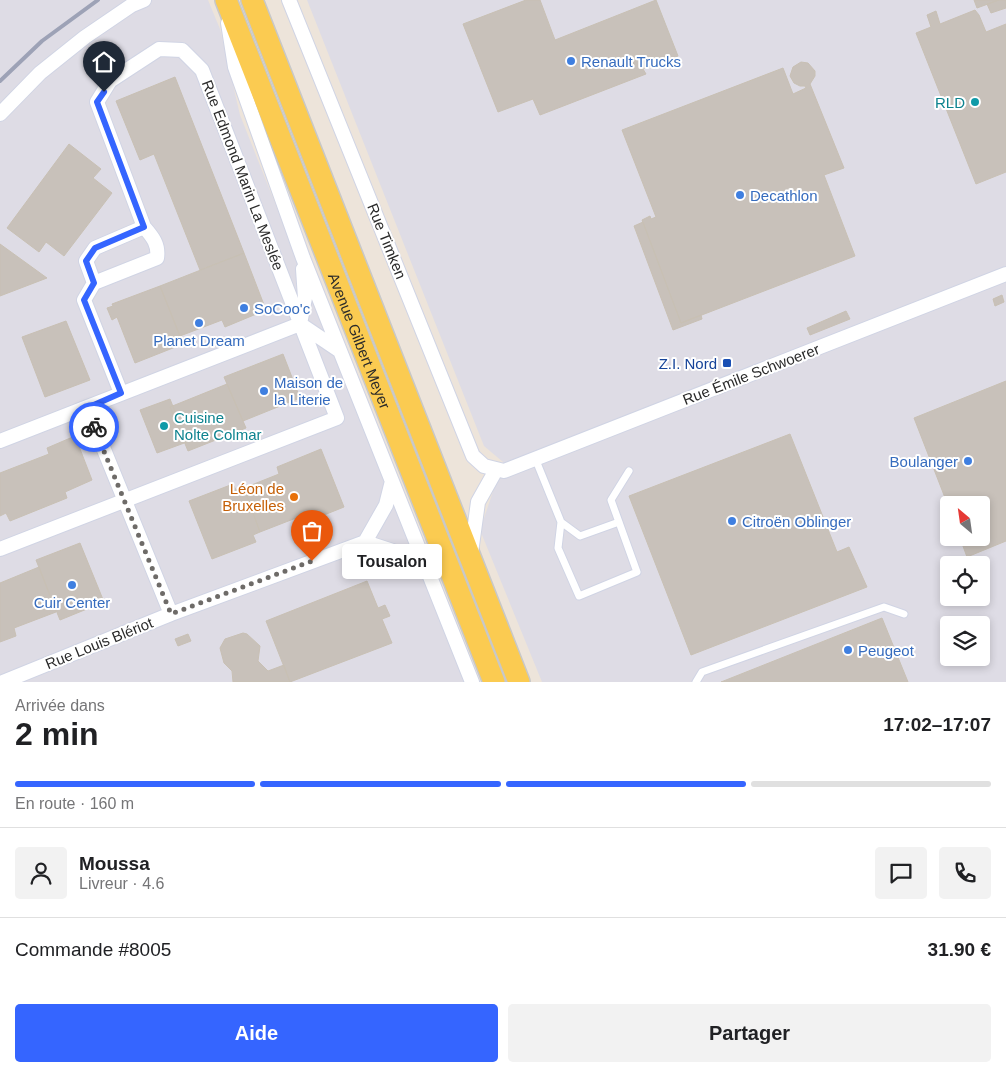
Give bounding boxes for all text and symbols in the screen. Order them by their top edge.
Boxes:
pin [83,41,125,92]
icon: home [90,48,118,76]
place label: Renault Trucks [581,53,681,70]
marker: Renault Trucks [565,55,577,67]
street label: Rue Edmond Marin La Meslée [199,77,287,273]
place label: RLD [935,94,965,111]
marker: RLD [969,96,981,108]
place label: Decathlon [750,187,818,204]
marker: Decathlon [734,189,746,201]
street label: Rue Timken [364,201,410,281]
street label: Avenue Gilbert Meyer [325,270,394,411]
place label: SoCoo'c [254,300,311,317]
marker: SoCoo'c [238,302,250,314]
marker: Planet Dream [193,317,205,329]
place label: Planet Dream [153,332,245,349]
street label: Rue Émile Schwoerer [680,340,822,408]
place label: Z.I. Nord [659,355,717,372]
marker: Z.I. Nord [721,357,733,369]
place label: Maison de la Literie [274,374,343,408]
marker: Maison de la Literie [258,385,270,397]
courier [69,402,119,452]
place label: Cuisine Nolte Colmar [174,409,262,443]
icon: bike [80,413,108,441]
marker: Cuisine Nolte Colmar [158,420,170,432]
place label: Boulanger [890,453,958,470]
marker: Boulanger [962,455,974,467]
place label: Léon de Bruxelles [222,480,284,514]
marker: Léon de Bruxelles [288,491,300,503]
north arrow [940,496,990,546]
map controls [940,496,990,666]
pin [291,510,333,561]
place label: Citroën Oblinger [742,513,851,530]
marker: Citroën Oblinger [726,515,738,527]
icon: bag [298,517,326,545]
callout: Tousalon [342,544,442,578]
text: Tousalon [357,553,427,570]
button: locate [940,556,990,606]
marker: Cuir Center [66,579,78,591]
place label: Cuir Center [34,594,110,611]
street label: Rue Louis Blériot [43,613,156,672]
button: layers [940,616,990,666]
place label: Peugeot [858,642,915,659]
marker: Peugeot [842,644,854,656]
text: Arrivée dans [15,697,105,714]
text: 17:02–17:07 [883,714,991,735]
text: 2 min [15,716,99,752]
text: En route · 160 m [15,795,134,812]
button: person [15,847,67,899]
button: chat [875,847,927,899]
button: phone [939,847,991,899]
text: Moussa [79,853,150,874]
text: Livreur · 4.6 [79,875,164,892]
text: Commande #8005 [15,939,171,960]
text: 31.90 € [928,939,991,960]
button: Aide [15,1004,498,1062]
button: Partager [508,1004,991,1062]

